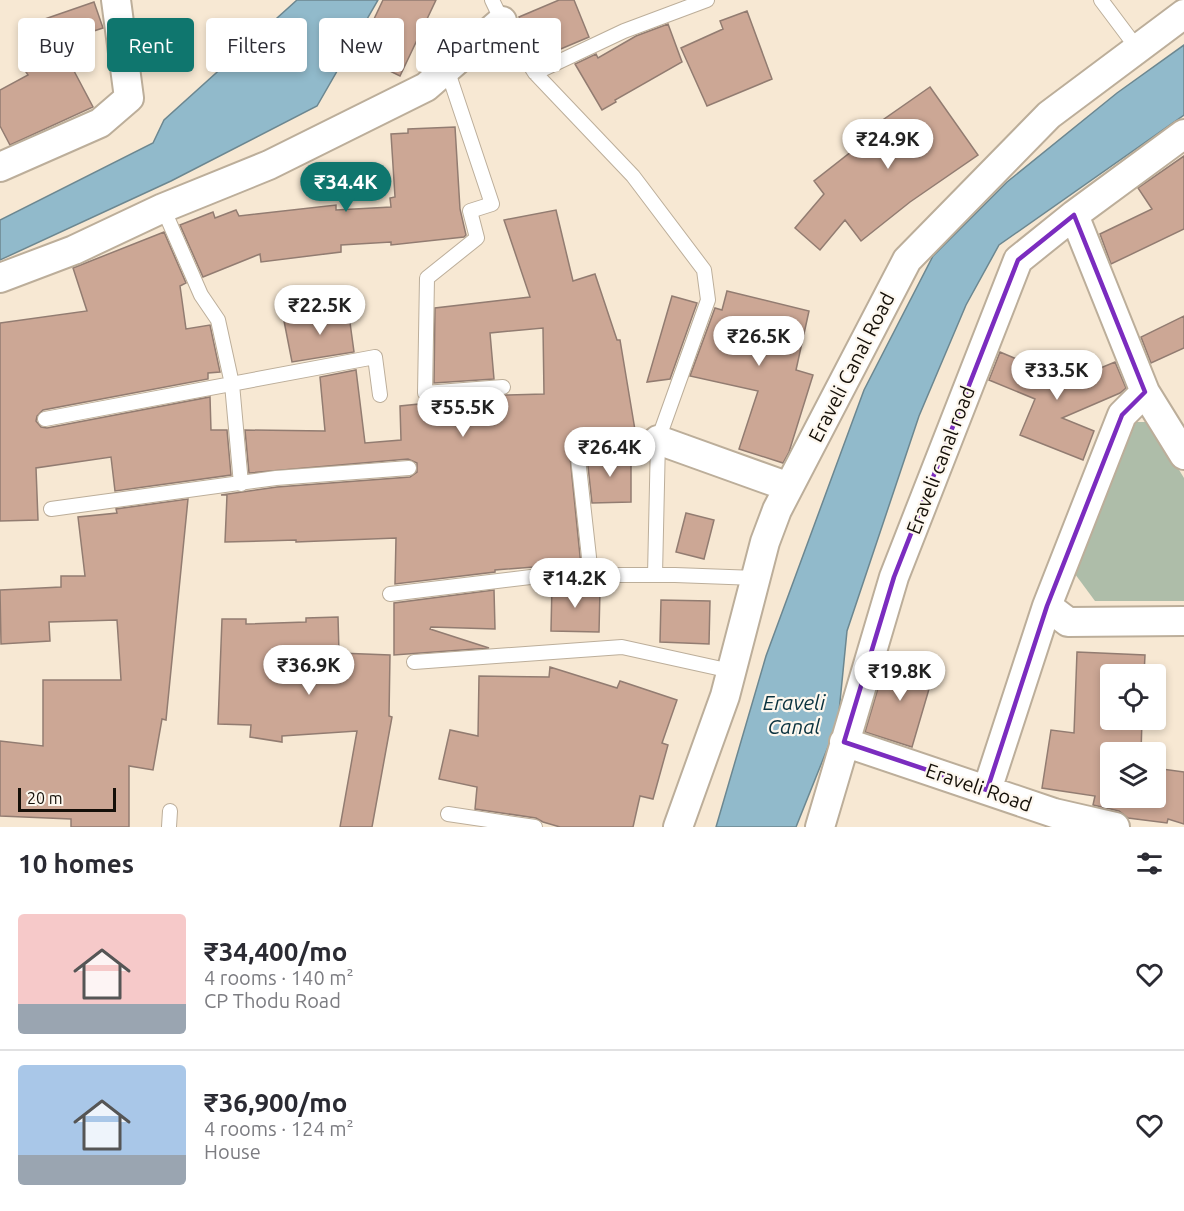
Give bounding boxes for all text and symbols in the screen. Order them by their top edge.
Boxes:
chip: Buy [18,18,95,72]
chip: Rent [107,18,194,72]
chip: Filters [206,18,307,72]
chip: New [319,18,404,72]
chip: Apartment [416,18,561,72]
pin: ₹24.9K [839,119,937,170]
text: ₹24.9K [856,127,920,150]
pin: ₹34.4K [297,162,395,213]
text: ₹34.4K [314,170,378,193]
pin: ₹22.5K [271,285,369,336]
street label: Eraveli Canal Road [803,288,899,446]
text: ₹22.5K [288,293,352,316]
pin: ₹26.5K [710,316,808,367]
text: ₹26.5K [727,324,791,347]
pin: ₹33.5K [1008,350,1106,401]
text: ₹33.5K [1025,358,1089,381]
street label: Eraveli canal road [901,383,979,537]
pin: ₹55.5K [414,387,512,438]
text: ₹55.5K [431,395,495,418]
pin: ₹26.4K [561,427,659,478]
text: ₹26.4K [578,435,642,458]
pin: ₹14.2K [526,558,624,609]
text: ₹14.2K [543,566,607,589]
pin: ₹36.9K [260,645,358,696]
pin: ₹19.8K [851,651,949,702]
text: ₹36.9K [277,653,341,676]
text: ₹19.8K [868,659,932,682]
map controls [1100,664,1166,808]
button: locate [1100,664,1166,730]
water label: Eraveli Canal [763,690,826,738]
button: layers [1100,742,1166,808]
street label: Eraveli Road [923,758,1035,816]
scale bar [18,785,116,812]
text: 20 m [27,789,63,807]
icon: filters [1133,847,1166,880]
text: 10 homes [18,849,134,878]
text: ₹34,400/mo [204,937,347,966]
icon: home [66,938,138,1010]
icon: heart [1133,958,1166,991]
text: 4 rooms · 140 m² [204,966,354,989]
text: CP Thodu Road [204,989,341,1012]
text: ₹36,900/mo [204,1088,347,1117]
icon: home [66,1089,138,1161]
icon: heart [1133,1109,1166,1142]
text: 4 rooms · 124 m² [204,1117,354,1140]
text: House [204,1140,261,1163]

